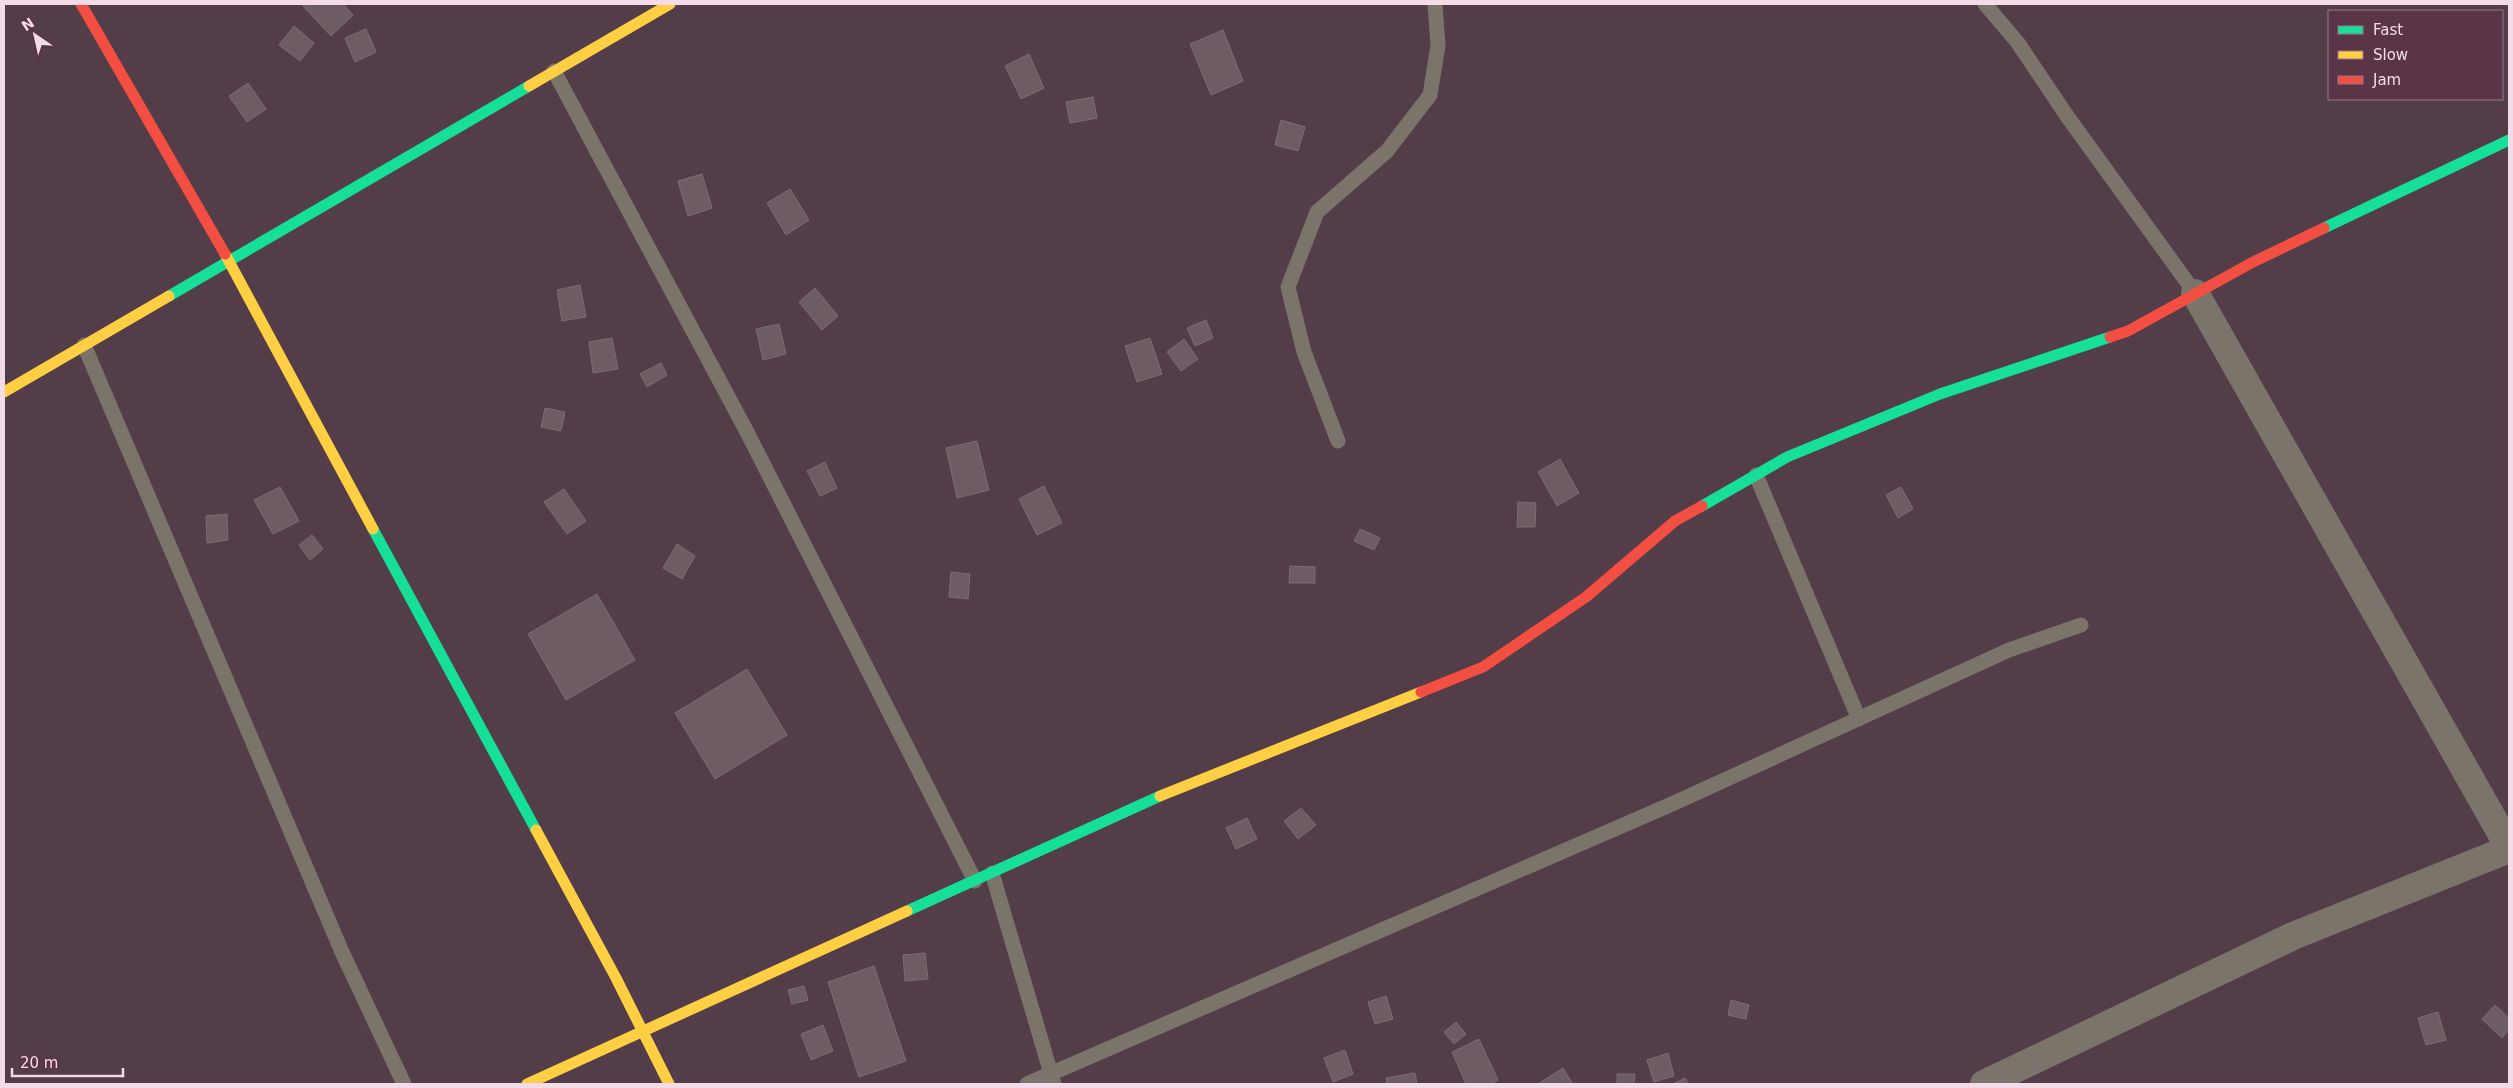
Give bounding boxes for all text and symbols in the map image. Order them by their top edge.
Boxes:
north arrow [10,10,60,60]
legend [2328,10,2503,100]
text: N [18,14,37,34]
text: Fast [2373,21,2403,39]
text: Slow [2373,46,2408,64]
text: Jam [2372,71,2401,89]
scale bar [12,1046,124,1078]
text: 20 m [20,1054,58,1072]

